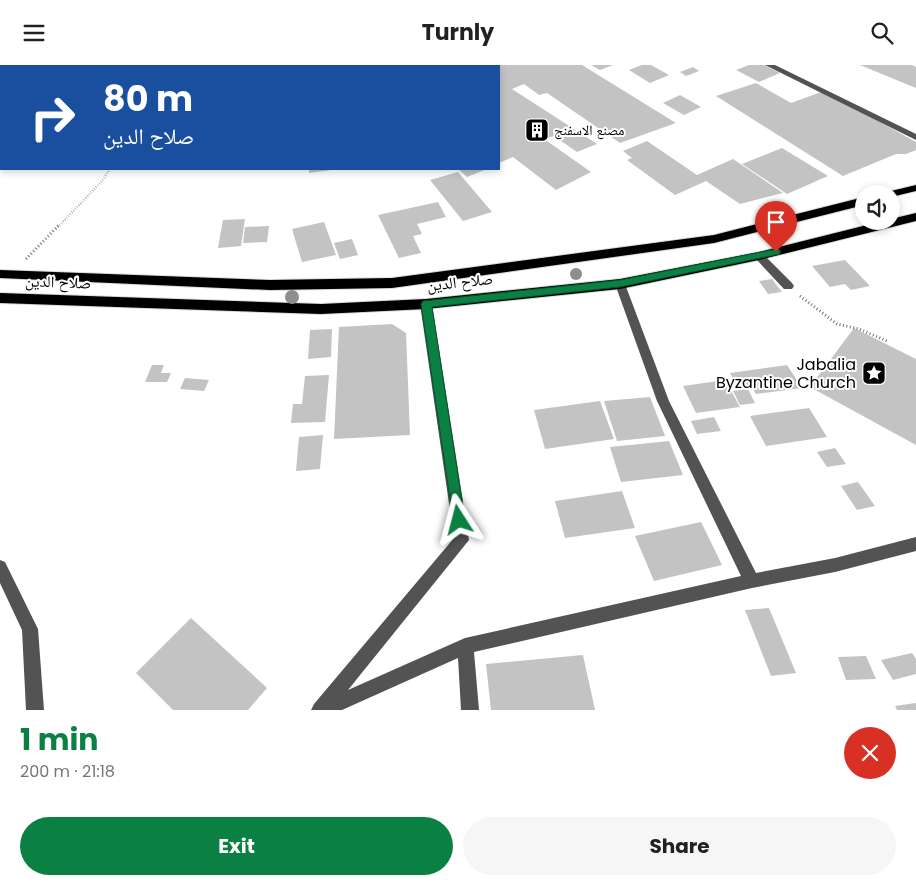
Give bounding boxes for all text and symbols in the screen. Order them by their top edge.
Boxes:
text: Turnly [422,17,494,48]
icon: menu [20,19,48,47]
icon: search [868,19,896,47]
text: 80 m [103,74,193,123]
icon: right [20,85,85,150]
building icon: مصنع الاسفنج [524,117,550,143]
place label: مصنع الاسفنج [554,120,624,140]
text: صلاح الدين [103,121,194,152]
map controls [855,185,900,230]
button: sound [855,185,900,230]
pin [755,201,797,252]
icon: arrive [762,208,790,236]
street label: صلاح الدين [426,267,494,297]
street label: صلاح الدين [24,269,92,295]
place label: Jabalia Byzantine Church [716,353,856,394]
place icon: Jabalia Byzantine Church [861,360,887,386]
position arrow [432,493,484,545]
text: 1 min [20,718,98,761]
button: close [844,727,896,779]
text: 200 m · 21:18 [20,760,115,783]
button: Exit [20,817,453,875]
button: Share [463,817,896,875]

